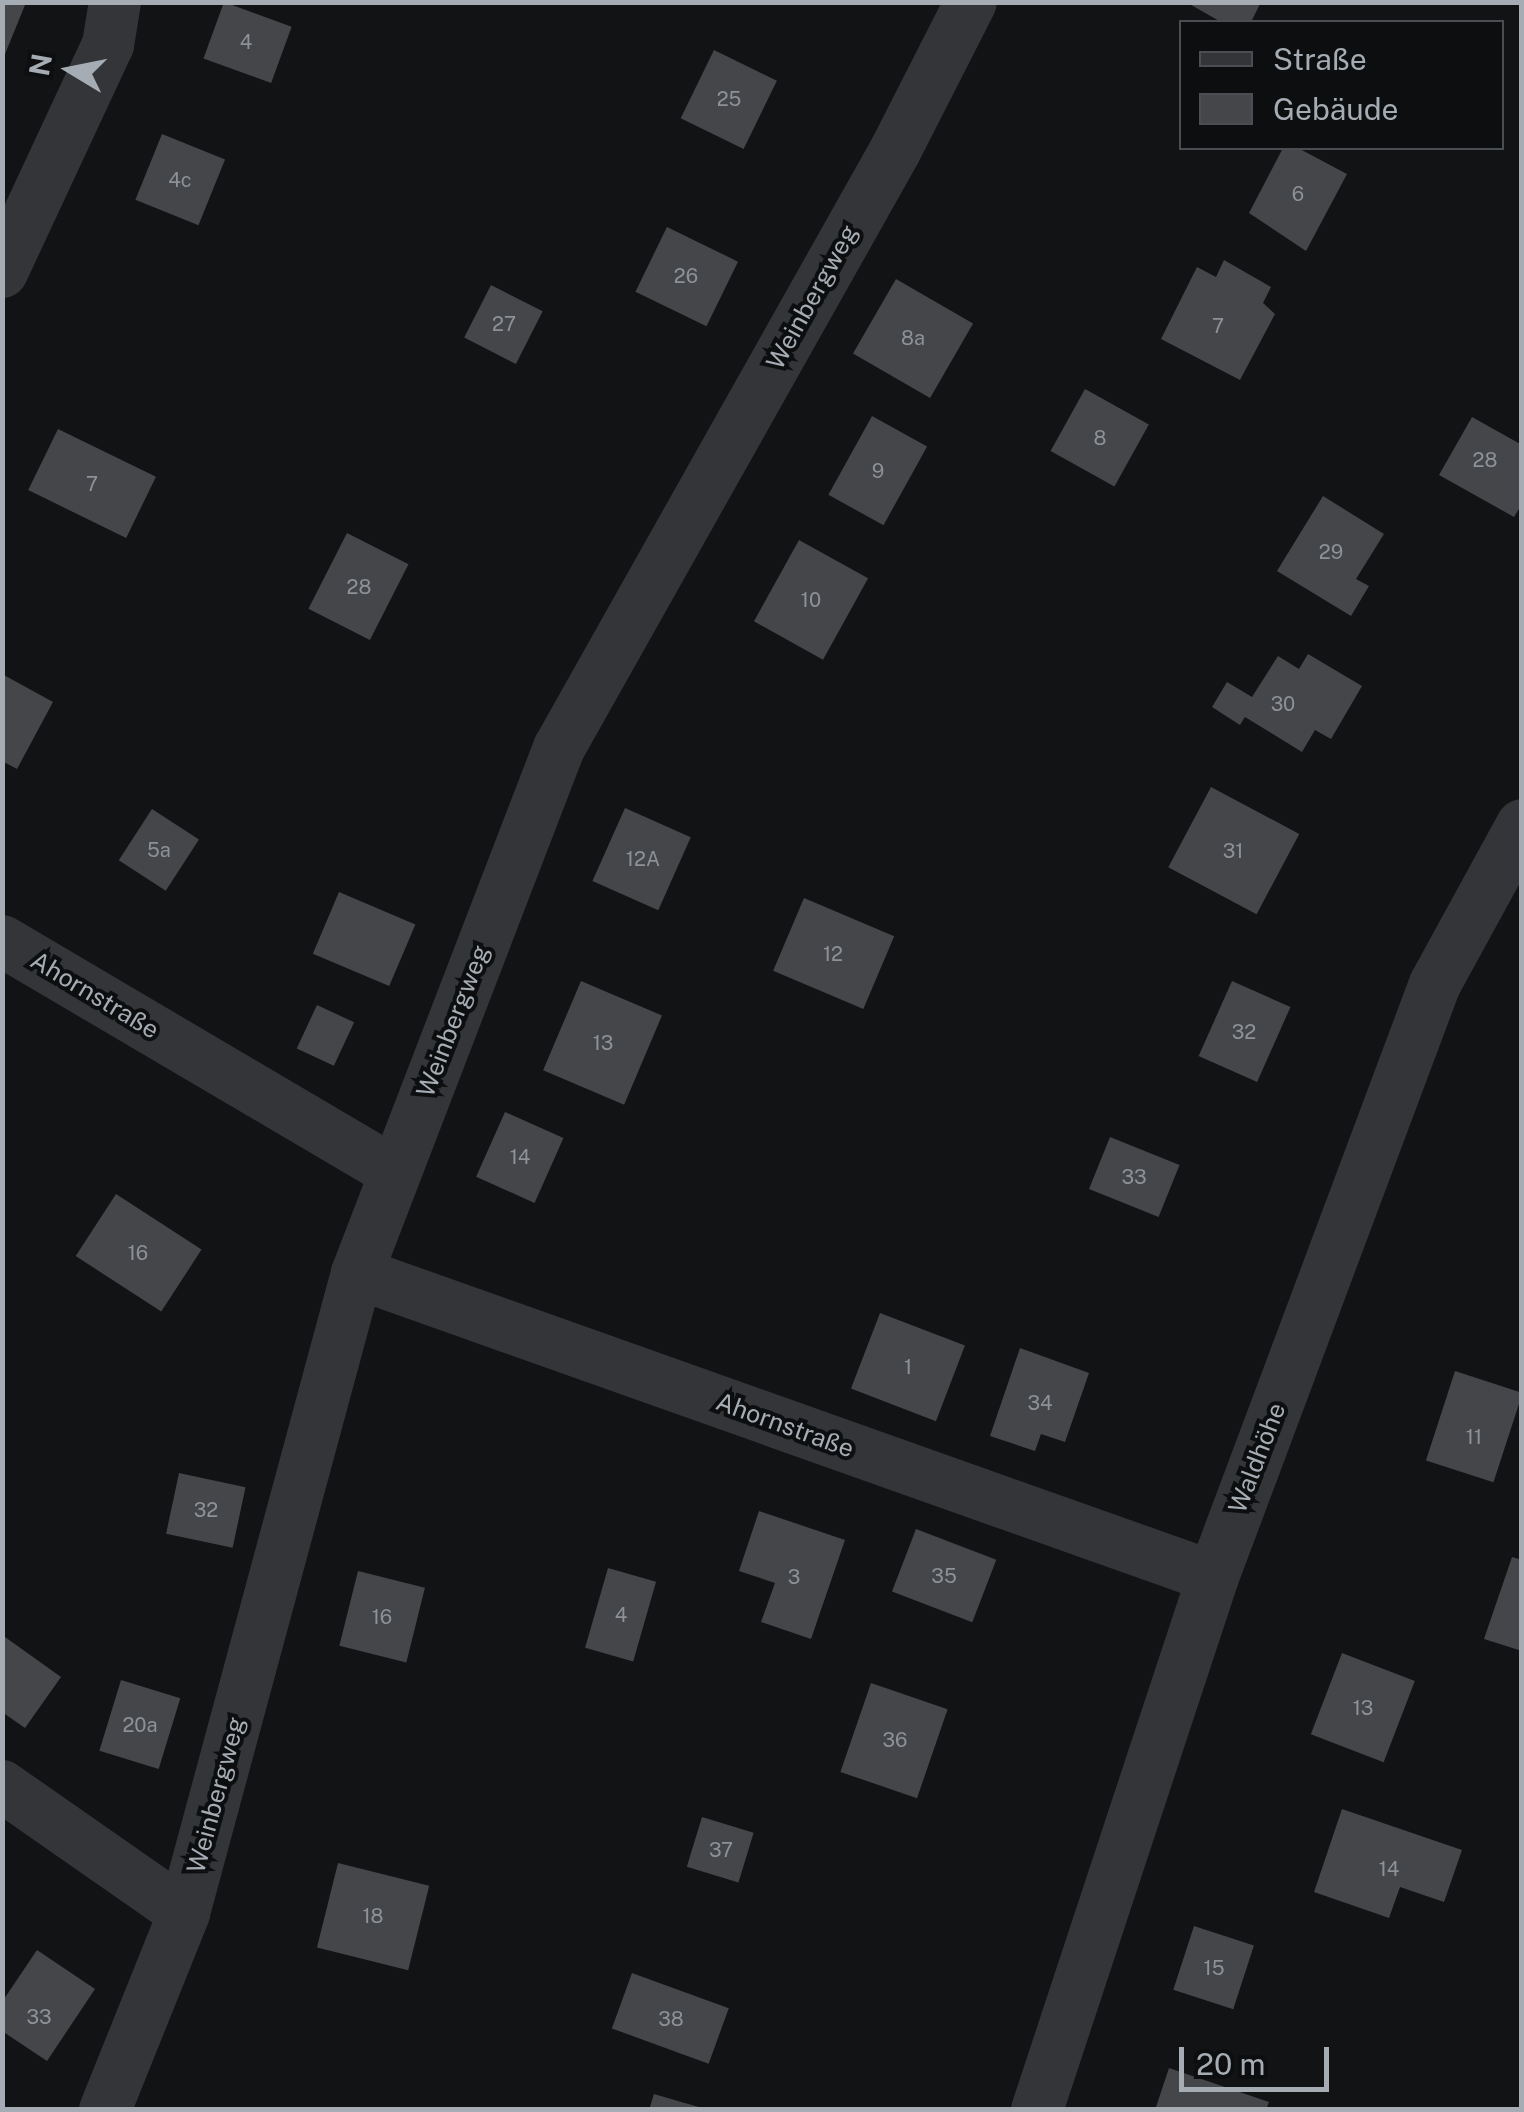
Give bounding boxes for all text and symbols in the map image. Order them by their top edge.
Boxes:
north arrow [20,20,120,120]
legend [1179,20,1504,150]
house number: 4 [240,30,252,54]
text: Straße [1273,41,1367,77]
text: N [22,51,58,78]
house number: 25 [717,87,741,111]
text: Gebäude [1273,91,1399,127]
house number: 4c [168,168,192,192]
house number: 6 [1292,182,1304,206]
street label: Weinbergweg [760,220,864,374]
house number: 26 [674,264,698,288]
house number: 27 [492,312,516,336]
house number: 7 [1212,314,1224,338]
house number: 8a [901,326,925,350]
house number: 8 [1094,426,1106,450]
house number: 28 [1473,448,1497,472]
house number: 9 [872,459,884,483]
house number: 7 [86,472,98,496]
house number: 29 [1319,540,1343,564]
house number: 28 [347,575,371,599]
house number: 10 [801,588,821,612]
house number: 30 [1271,692,1295,716]
house number: 5a [147,838,171,862]
house number: 31 [1223,839,1243,863]
house number: 12A [626,847,660,871]
street label: Weinbergweg [410,941,496,1101]
house number: 12 [823,942,843,966]
street label: Ahornstraße [25,945,165,1045]
house number: 32 [1232,1020,1256,1044]
house number: 13 [593,1031,613,1055]
house number: 14 [510,1145,530,1169]
house number: 33 [1121,1165,1147,1189]
house number: 16 [128,1241,148,1265]
house number: 1 [904,1355,912,1379]
street label: Ahornstraße [712,1386,858,1464]
house number: 34 [1027,1391,1053,1415]
street label: Waldhöhe [1222,1399,1292,1517]
house number: 11 [1466,1425,1482,1449]
house number: 32 [194,1498,218,1522]
house number: 35 [931,1564,957,1588]
house number: 3 [788,1565,800,1589]
house number: 4 [615,1603,627,1627]
house number: 16 [372,1605,392,1629]
house number: 13 [1353,1696,1373,1720]
house number: 20a [122,1713,158,1737]
street label: Weinbergweg [181,1714,251,1876]
house number: 36 [883,1728,907,1752]
house number: 37 [709,1838,733,1862]
house number: 14 [1379,1857,1399,1881]
house number: 18 [362,1904,384,1928]
house number: 15 [1204,1956,1224,1980]
house number: 33 [26,2005,52,2029]
house number: 38 [658,2007,684,2031]
scale bar [1184,2027,1334,2089]
text: 20 m [1196,2046,1265,2082]

